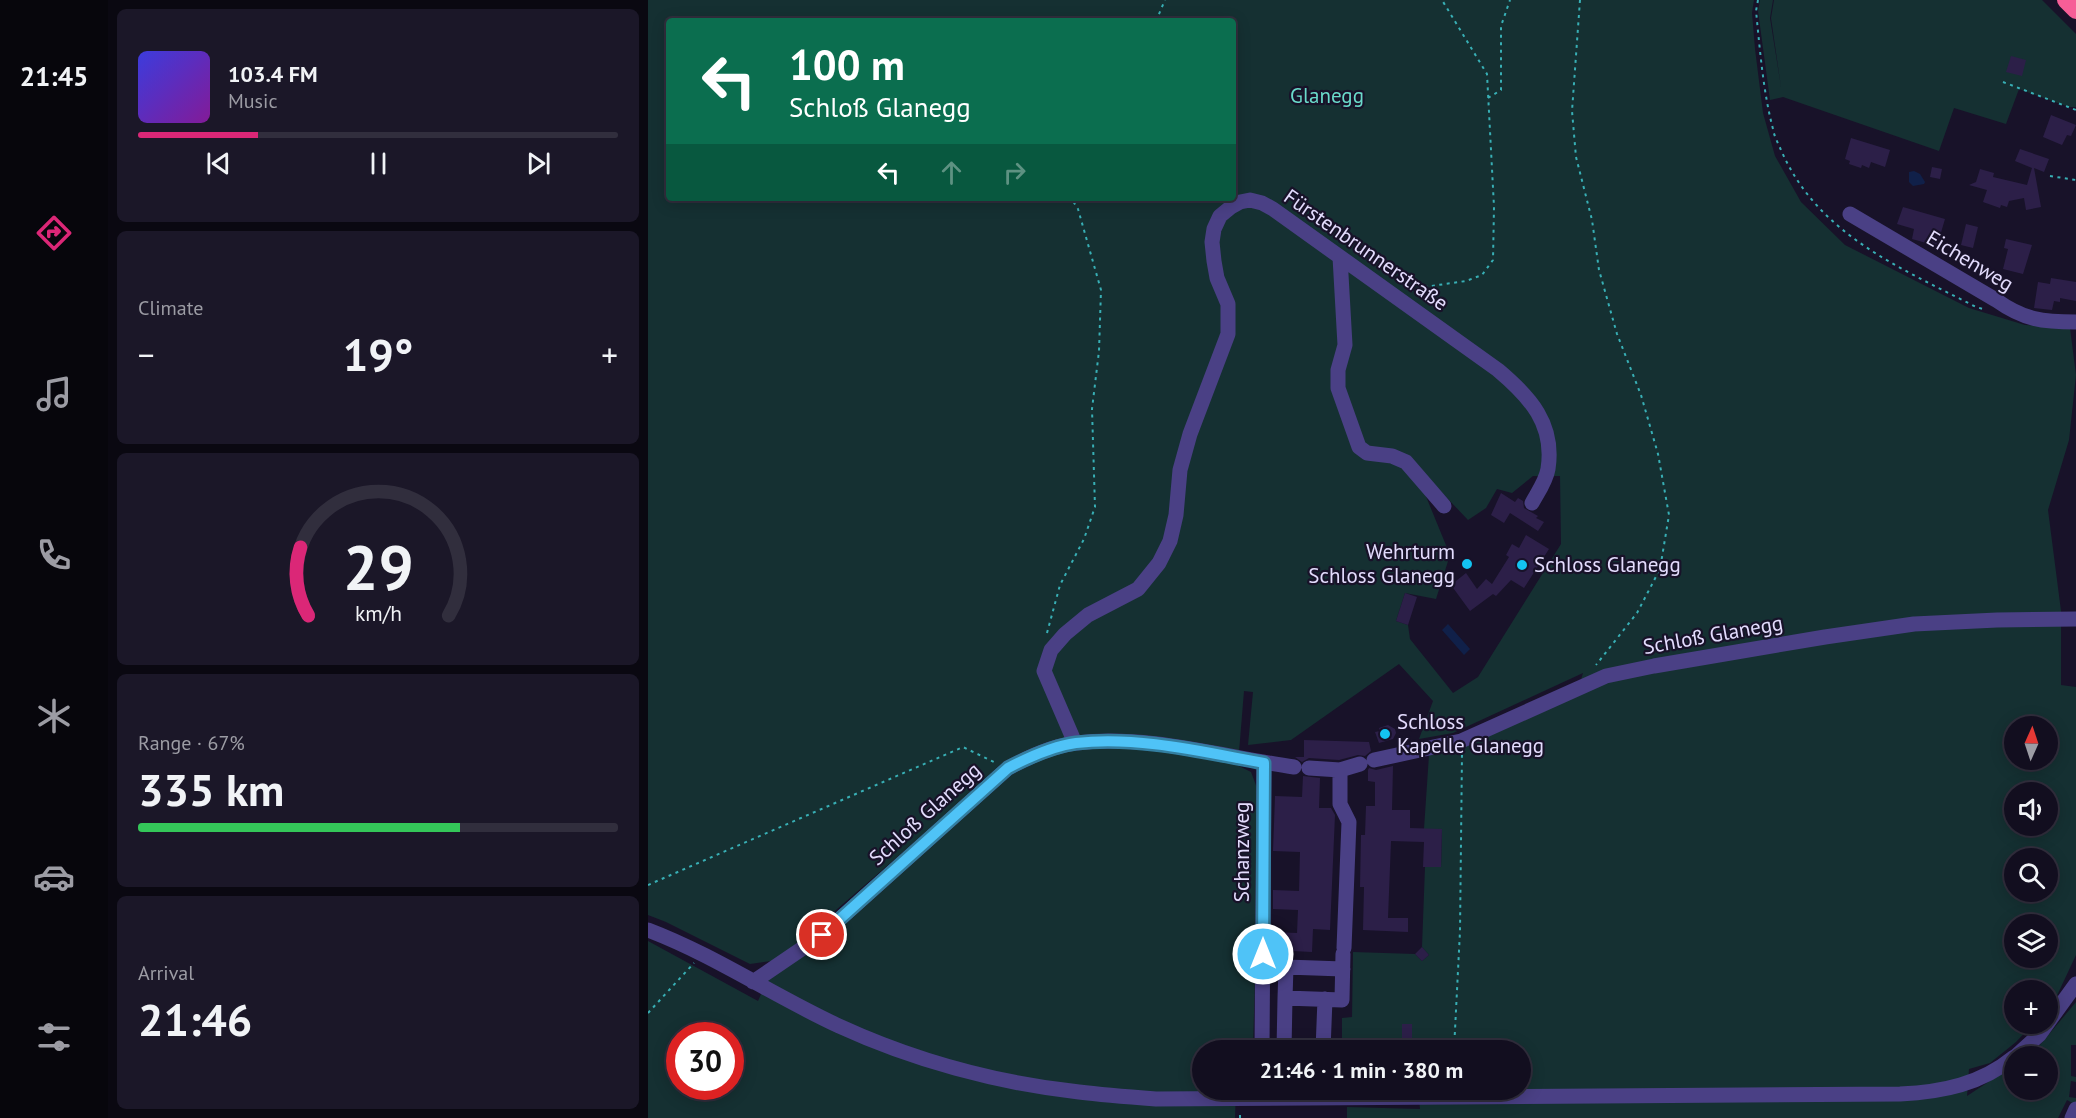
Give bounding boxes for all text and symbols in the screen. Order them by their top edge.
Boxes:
text: 100 m [789,37,905,92]
icon: left [690,42,768,120]
text: 21:45 [20,59,88,93]
text: 103.4 FM [228,60,318,88]
park label: Glanegg [1290,82,1364,109]
text: Music [228,88,277,114]
text: Schloß Glanegg [789,90,971,124]
icon: previous [202,147,235,180]
icon: pause [362,147,395,180]
icon: next [522,147,555,180]
icon: left [872,156,905,189]
icon: ahead [935,156,968,189]
icon: right [998,156,1031,189]
street label: Fürstenbrunnerstraße [1279,183,1454,316]
icon: directions [33,212,75,254]
street label: Eichenweg [1922,224,2019,297]
text: Climate [138,295,204,321]
text: 19° [343,325,413,383]
text: − [138,333,155,376]
text: + [601,333,618,376]
icon: music [33,373,75,415]
text: 29 [343,526,413,607]
icon: phone [33,534,75,576]
place label: Wehrturm Schloss Glanegg [1308,538,1455,589]
place label: Schloss Glanegg [1534,551,1681,578]
marker: Wehrturm Schloss Glanegg [1460,557,1474,571]
marker: Schloss Glanegg [1515,558,1529,572]
text: km/h [354,599,401,627]
street label: Schloß Glanegg [1641,609,1785,660]
icon: climate [33,695,75,737]
place label: Schloss Kapelle Glanegg [1397,708,1544,759]
north arrow [2004,716,2058,770]
map controls [2004,716,2058,1100]
marker: Schloss Kapelle Glanegg [1378,727,1392,741]
text: Range · 67% [138,730,245,756]
street label: Schloß Glanegg [863,756,986,871]
text: 335 km [138,760,284,818]
button: sound [2004,782,2058,836]
street label: Schanzweg [1228,802,1255,902]
button: search [2004,848,2058,902]
icon: car [33,856,75,898]
pin [796,909,847,960]
button: layers [2004,914,2058,968]
icon: arrive [805,918,838,951]
position arrow [1231,922,1295,986]
text: Arrival [138,960,194,986]
button: + [2004,980,2058,1034]
text: 21:46 [138,990,252,1048]
icon: filters [33,1016,75,1058]
speed limit sign: 30 [666,1022,744,1100]
button: − [2004,1046,2058,1100]
text: 21:46 · 1 min · 380 m [1260,1056,1463,1084]

